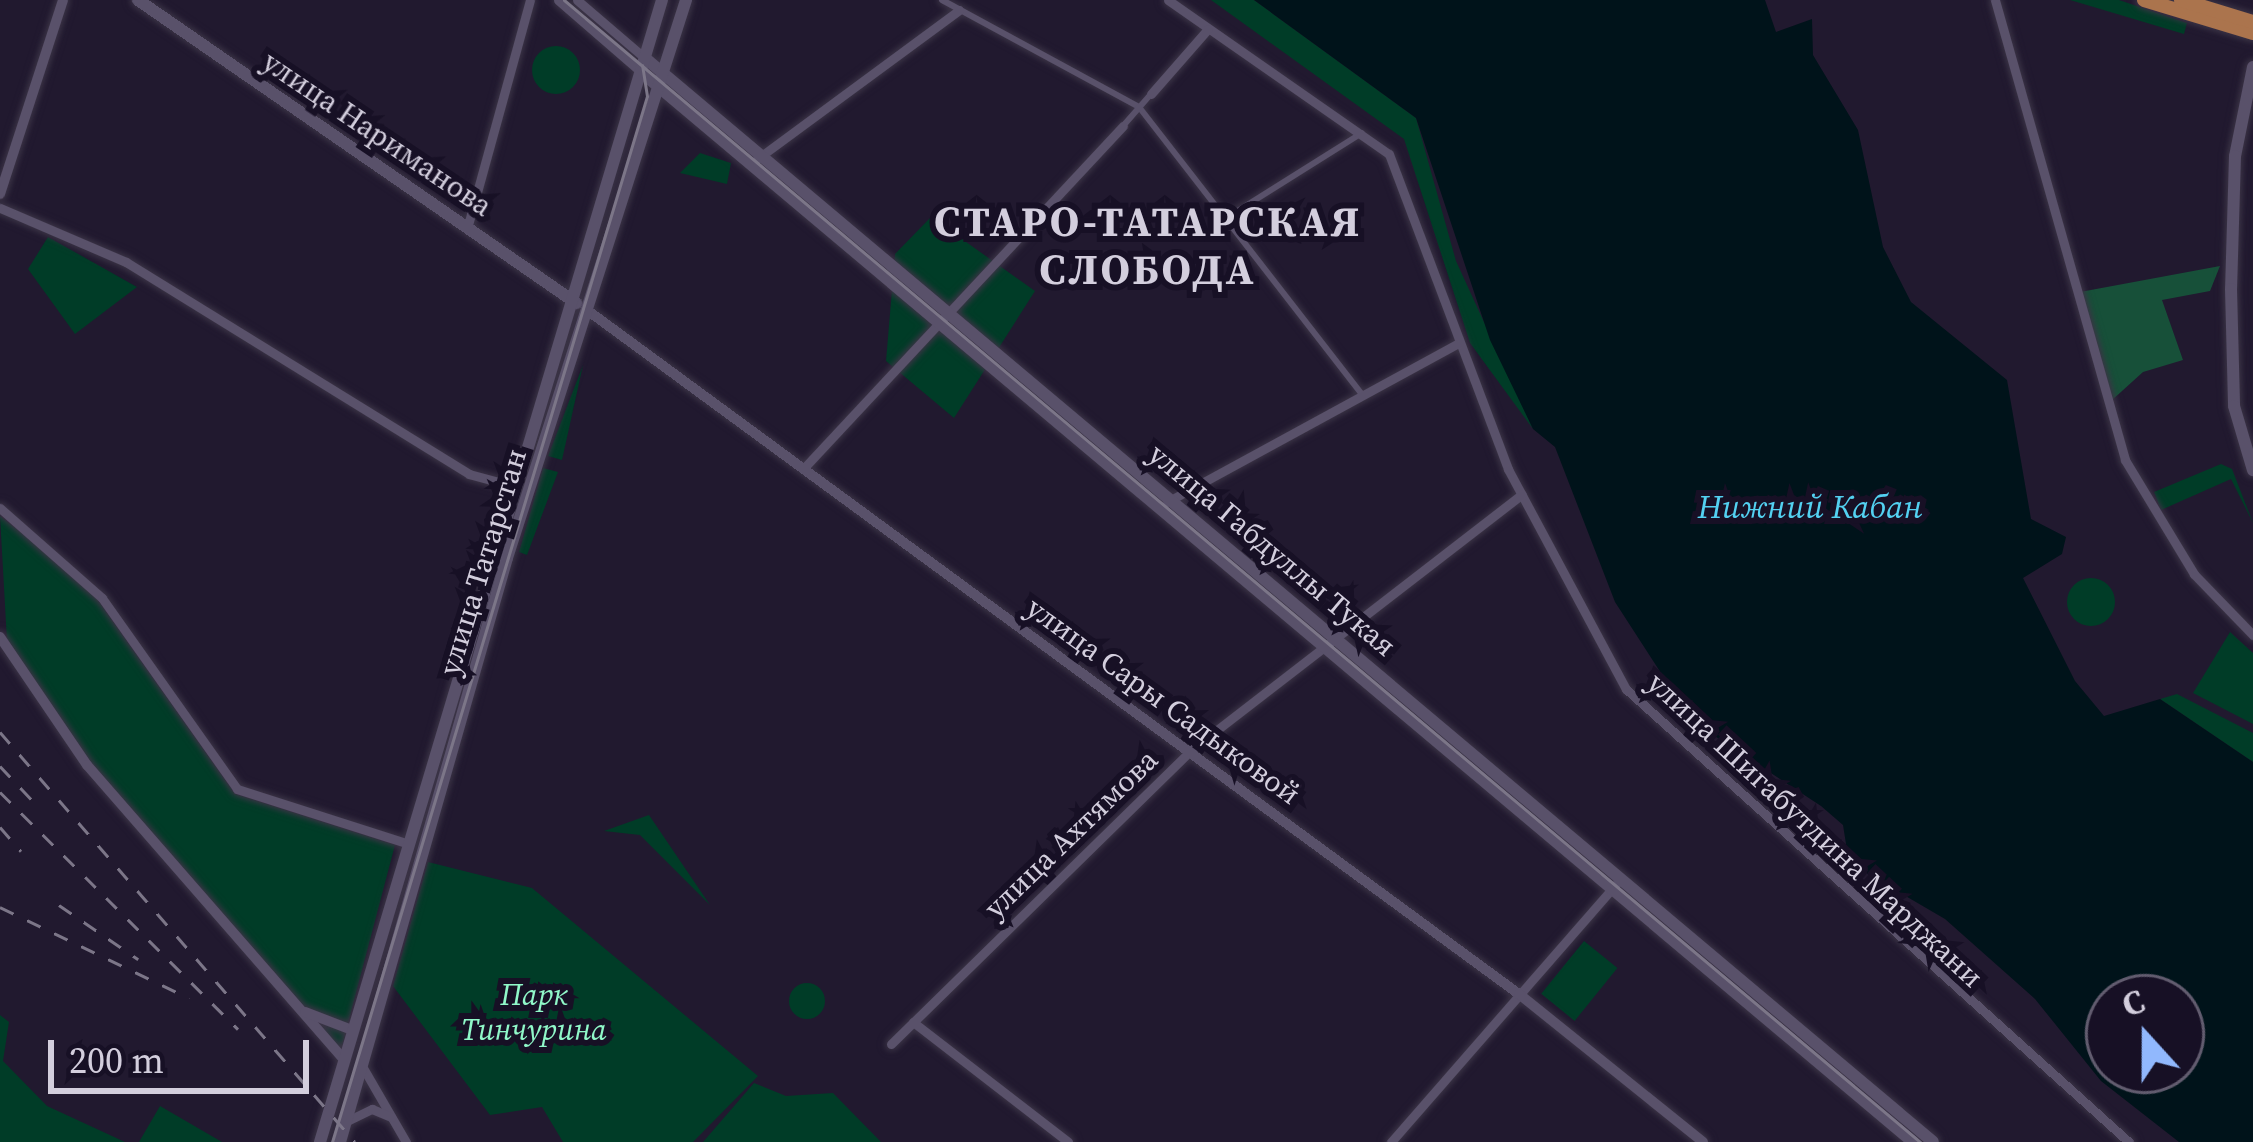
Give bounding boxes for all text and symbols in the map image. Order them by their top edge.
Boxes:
street label: улица Нариманова [255,44,499,224]
district label: СТАРО-ТАТАРСКАЯ СЛОБОДА [934,196,1362,294]
street label: улица Габдуллы Тукая [1141,436,1403,664]
street label: улица Татарстан [431,444,535,680]
water label: Нижний Кабан [1698,487,1922,527]
street label: улица Сары Садыковой [1019,590,1307,812]
street label: улица Шигабутдина Марджани [1640,665,1990,995]
street label: улица Ахтямова [977,742,1165,926]
north arrow [2085,974,2205,1094]
park label: Парк Тинчурина [461,977,607,1048]
text: С [2115,978,2151,1027]
scale bar [54,1016,315,1090]
text: 200 m [69,1036,164,1085]

